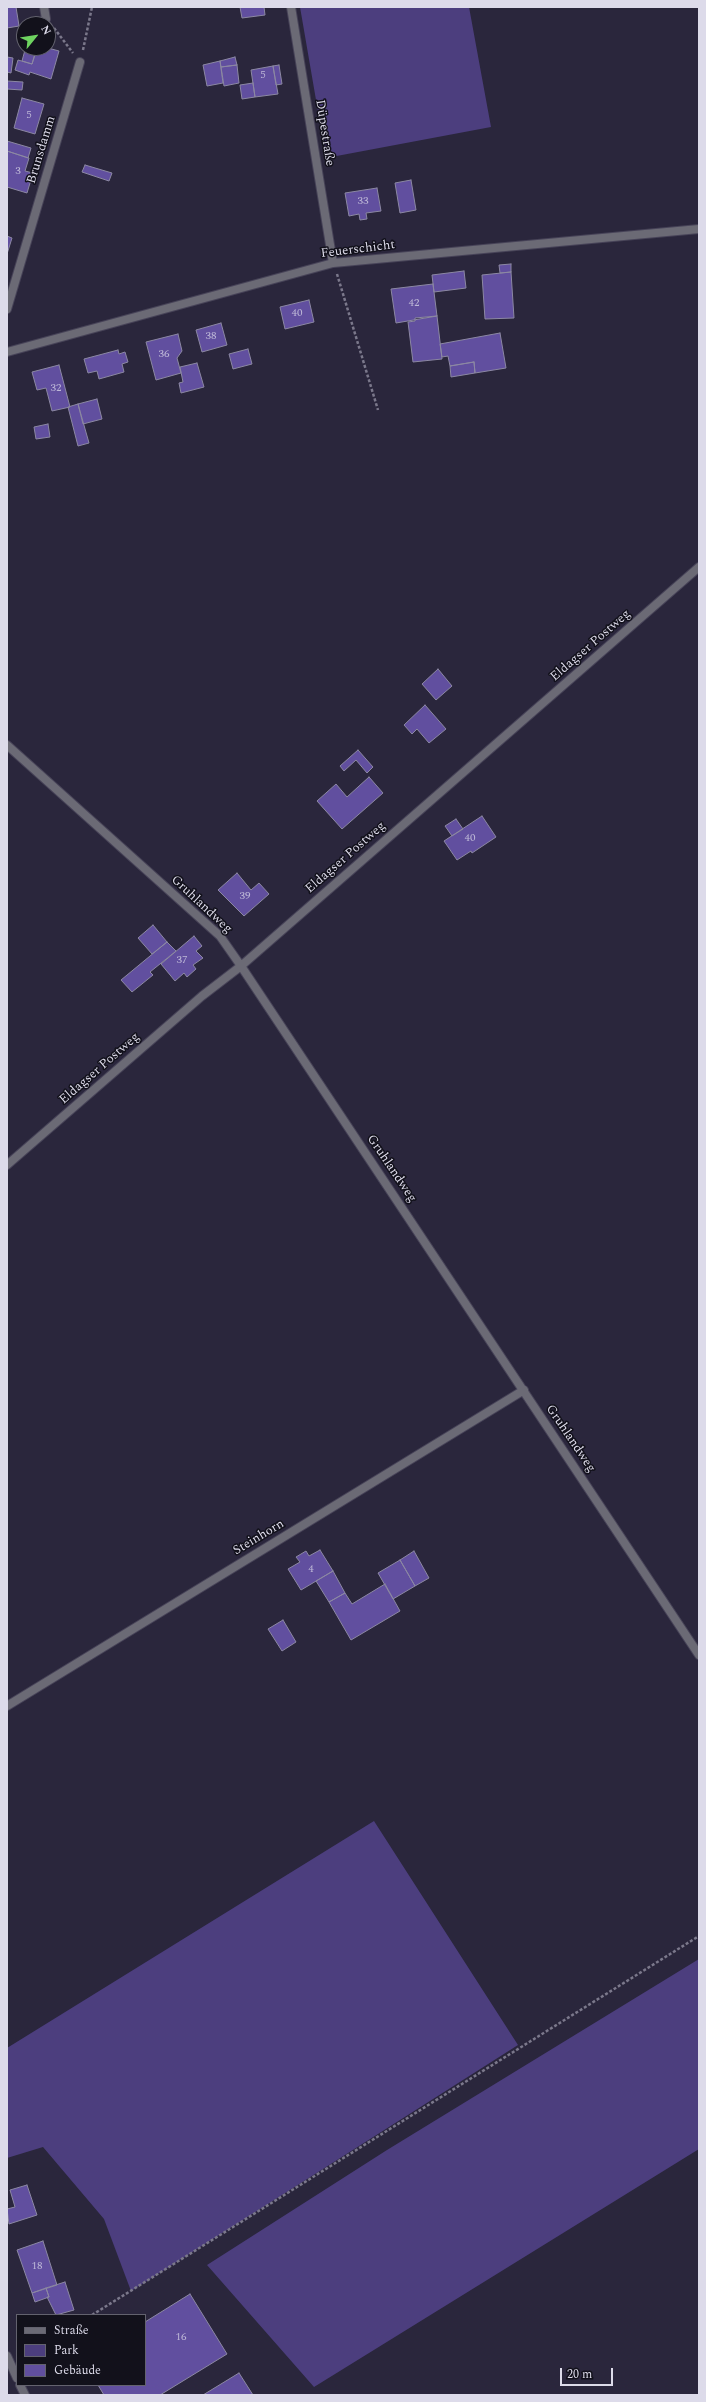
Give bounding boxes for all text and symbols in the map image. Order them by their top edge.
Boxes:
north arrow [16,16,56,56]
text: N [36,22,56,38]
house number: 5 [260,69,266,83]
street label: Düpestraße [311,99,337,167]
house number: 5 [26,109,32,123]
street label: Brunsdamm [24,114,60,186]
house number: 3 [15,165,21,179]
house number: 33 [358,195,368,209]
street label: Feuerschicht [320,238,396,262]
house number: 42 [409,297,419,311]
house number: 40 [292,307,302,321]
house number: 38 [206,330,216,344]
house number: 36 [159,348,169,362]
house number: 32 [51,382,61,396]
street label: Eldagser Postweg [548,607,634,685]
street label: Eldagser Postweg [303,819,389,897]
house number: 40 [465,832,475,846]
street label: Gruhlandweg [167,873,235,937]
house number: 39 [240,890,250,904]
house number: 37 [177,954,187,968]
street label: Eldagser Postweg [57,1030,143,1108]
street label: Gruhlandweg [363,1132,419,1206]
street label: Gruhlandweg [542,1402,598,1476]
street label: Steinhorn [231,1517,287,1559]
house number: 4 [308,1563,314,1577]
house number: 18 [32,2260,42,2274]
legend [16,2314,146,2386]
text: Straße [54,2321,89,2340]
house number: 16 [176,2331,186,2345]
text: Park [54,2341,79,2360]
scale bar [562,2360,615,2386]
text: Gebäude [54,2361,101,2380]
text: 20 m [567,2365,592,2384]

